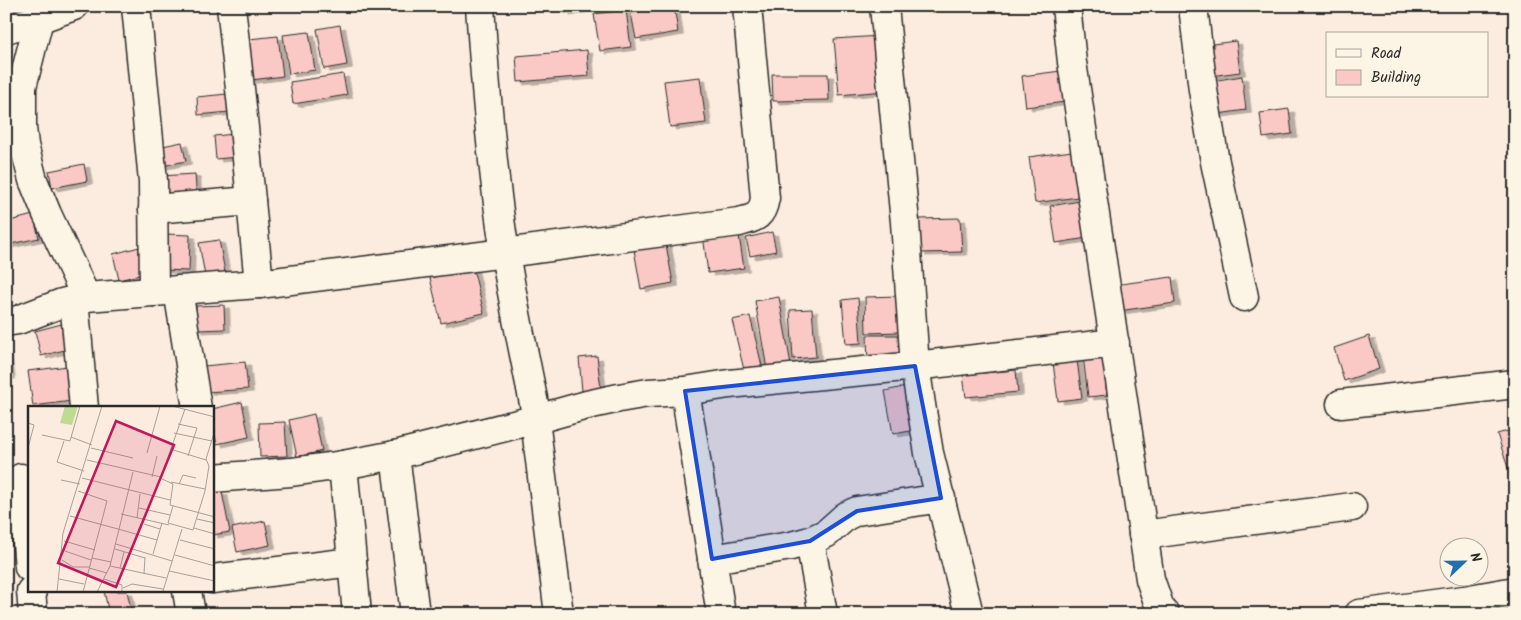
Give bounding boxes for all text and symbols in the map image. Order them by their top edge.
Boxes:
legend [1326,32,1488,98]
text: Road [1371,42,1402,66]
text: Building [1371,66,1421,90]
inset map [28,406,214,592]
north arrow [1438,538,1488,588]
text: N [1463,549,1487,566]

